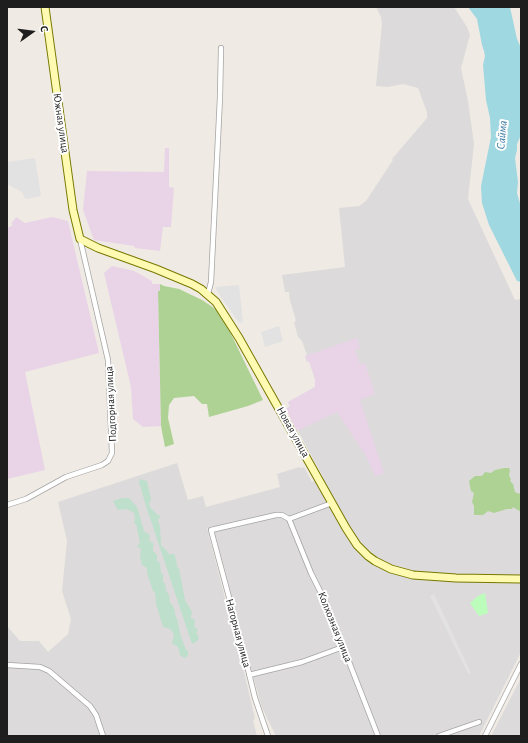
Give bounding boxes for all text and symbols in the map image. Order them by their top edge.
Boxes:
north arrow [12,12,52,52]
text: С [38,25,50,33]
street label: Южная улица [50,92,72,154]
water label: Сайма [494,120,510,150]
street label: Подгорная улица [102,366,120,442]
street label: Новая улица [274,404,312,460]
street label: Колхозная улица [315,590,355,664]
street label: Нагорная улица [222,597,254,669]

